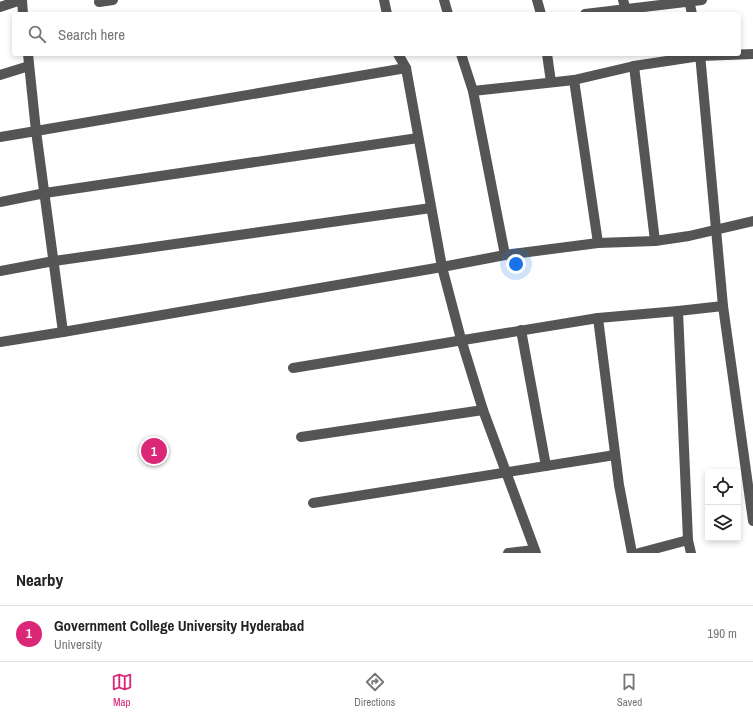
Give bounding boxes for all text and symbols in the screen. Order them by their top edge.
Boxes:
search box [12,12,741,56]
icon: search [26,23,48,45]
text: Search here [58,24,125,45]
your location [506,254,526,274]
pin: 1 [141,436,167,466]
map controls [705,469,741,541]
button: locate [705,469,741,505]
button: layers [705,505,741,541]
text: Nearby [16,568,63,591]
text: Government College University Hyderabad [54,615,304,636]
text: 1 [26,625,32,642]
text: 190 m [707,625,737,642]
text: University [54,636,102,653]
tab: Map [111,671,133,709]
tab: Directions [354,671,395,709]
tab: Saved [617,671,642,709]

